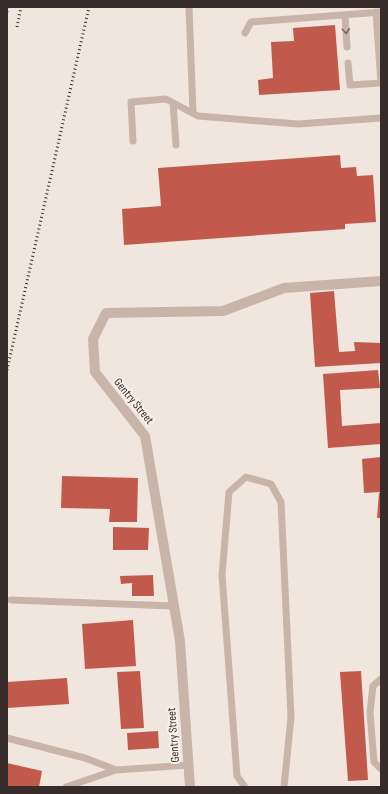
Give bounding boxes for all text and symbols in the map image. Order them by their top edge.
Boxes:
one-way arrow [342,28,350,34]
street label: Gentry Street [110,375,157,428]
street label: Gentry Street [164,707,183,763]

